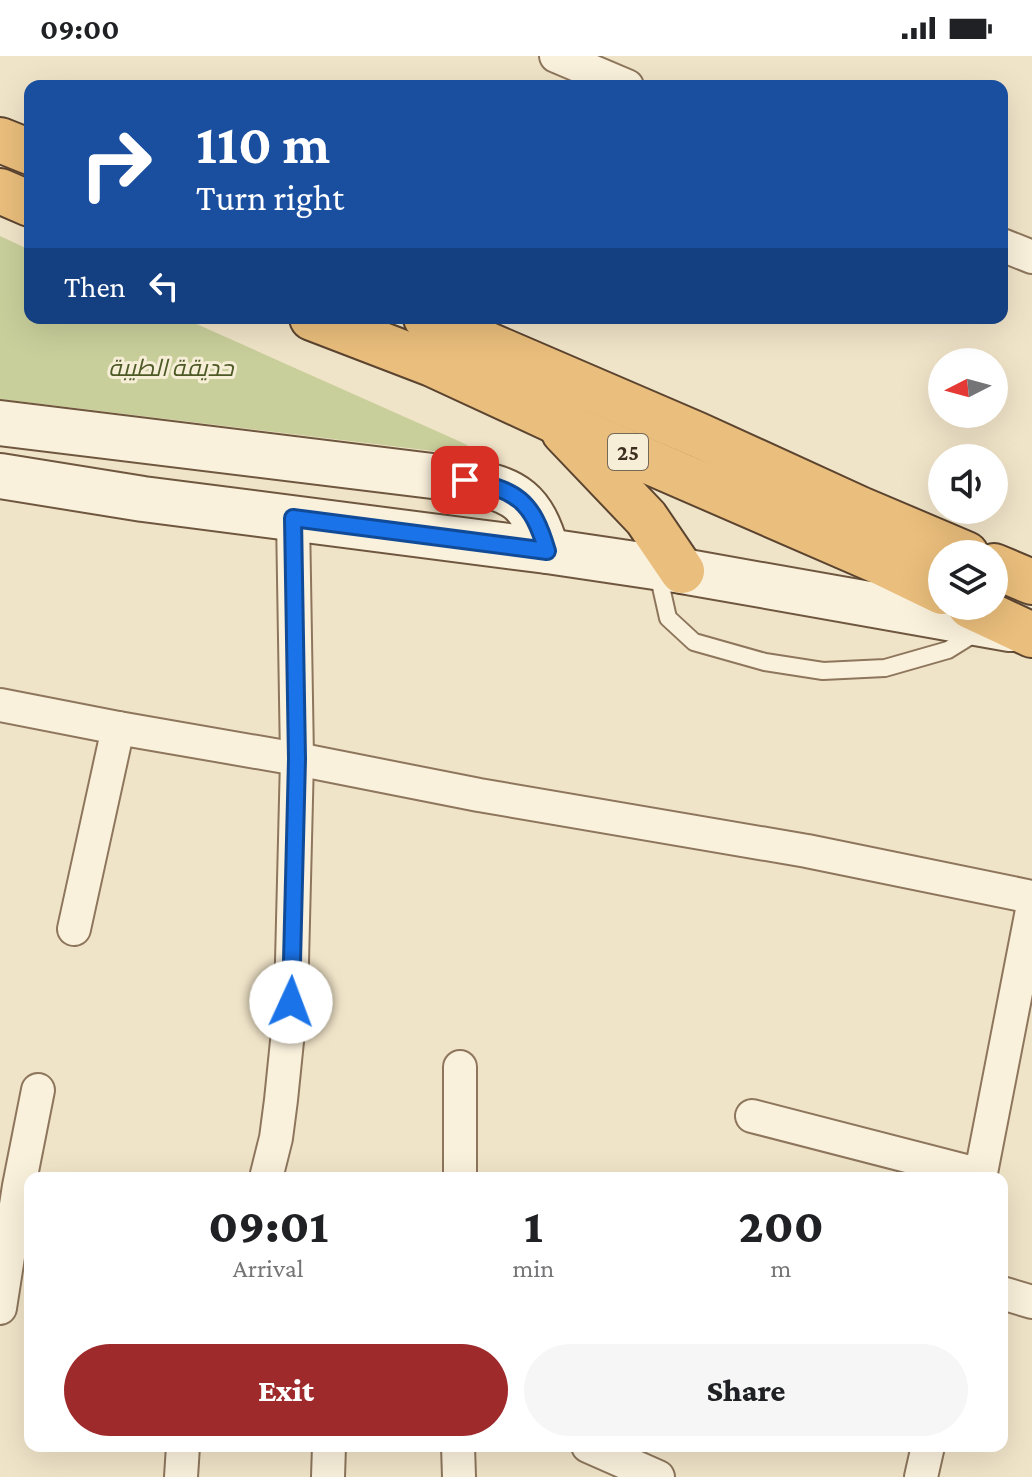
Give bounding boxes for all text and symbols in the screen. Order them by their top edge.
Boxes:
text: 09:00 [40,12,119,45]
icon: right [64,112,168,216]
text: 110 m [196,113,330,175]
text: Turn right [196,178,344,218]
icon: left [142,264,186,308]
text: Then [64,270,126,303]
north arrow [928,348,1008,428]
map controls [928,348,1008,620]
park label: حديقة الطيبة [108,354,235,381]
road number: 25 [608,434,648,470]
button: sound [928,444,1008,524]
pin [431,446,499,514]
icon: arrive [443,458,487,502]
button: layers [928,540,1008,620]
position arrow [249,960,333,1044]
text: 09:01 [208,1199,328,1252]
text: 1 [524,1199,543,1252]
text: 200 [739,1199,824,1252]
text: Arrival [233,1254,304,1283]
text: min [512,1254,554,1283]
text: m [771,1254,792,1283]
button: Exit [64,1344,508,1436]
button: Share [524,1344,968,1436]

